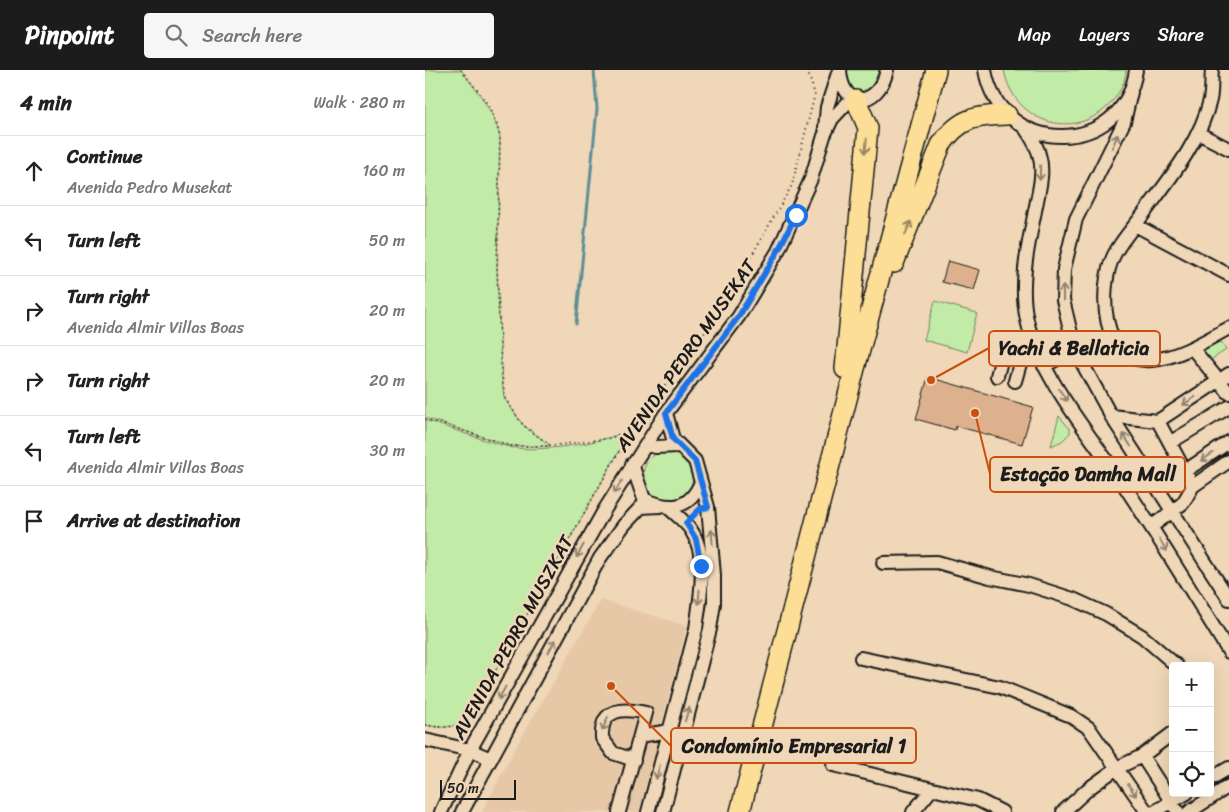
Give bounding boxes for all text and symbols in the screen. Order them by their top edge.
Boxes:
search box [144,13,494,58]
text: Pinpoint [25,14,114,56]
text: Search here [202,19,302,52]
text: Map [1018,19,1051,51]
text: Layers [1079,19,1130,51]
text: Share [1158,19,1204,51]
icon: search [162,21,190,49]
text: 4 min [20,84,72,122]
text: Walk · 280 m [314,88,405,117]
one-way arrow [1111,134,1121,149]
one-way arrow [861,137,871,153]
text: Continue [67,140,143,173]
text: 160 m [362,156,405,185]
icon: ahead [20,157,48,185]
one-way arrow [1036,164,1045,180]
text: Avenida Pedro Musekat [67,173,233,202]
route start [785,204,808,227]
one-way arrow [904,221,914,236]
text: Turn left [67,224,140,257]
text: 50 m [369,226,405,255]
icon: left [20,227,48,255]
street label: AVENIDA PEDRO MUSEKAT [606,251,765,459]
text: Turn right [67,280,149,313]
one-way arrow [1058,285,1068,302]
text: 20 m [369,296,405,325]
icon: right [20,297,48,325]
text: Avenida Almir Villas Boas [67,313,244,342]
callout: Yachi & Bellaticia [989,331,1160,366]
text: Yachi & Bellaticia [999,331,1149,366]
text: Turn right [67,364,149,397]
text: 20 m [369,366,405,395]
icon: right [20,367,48,395]
one-way arrow [1058,388,1068,402]
one-way arrow [1182,395,1196,406]
text: Turn left [67,420,140,453]
one-way arrow [1121,434,1131,448]
text: 30 m [370,436,405,465]
icon: left [20,437,48,465]
one-way arrow [1200,451,1214,462]
text: Avenida Almir Villas Boas [67,453,244,482]
callout: Estação Damha Mall [990,457,1185,492]
text: Estação Damha Mall [1000,457,1177,492]
one-way arrow [613,479,623,493]
text: Arrive at destination [67,504,240,537]
icon: arrive [20,507,48,535]
street label: AVENIDA PEDRO MUSZKAT [442,528,583,746]
one-way arrow [707,529,717,545]
one-way arrow [1158,537,1168,551]
one-way arrow [575,544,585,558]
route end [690,555,713,578]
one-way arrow [695,589,704,605]
one-way arrow [547,639,557,654]
map controls [1169,662,1214,797]
button: + [1169,662,1214,707]
one-way arrow [497,686,507,701]
one-way arrow [683,706,693,722]
button: − [1169,707,1214,752]
one-way arrow [600,716,610,731]
callout: Condomínio Empresarial 1 [671,728,916,763]
text: Condomínio Empresarial 1 [681,729,907,764]
button: locate [1169,752,1214,797]
one-way arrow [653,764,662,780]
text: 50 m [447,776,479,801]
scale bar [440,777,516,800]
one-way arrow [1127,783,1137,797]

